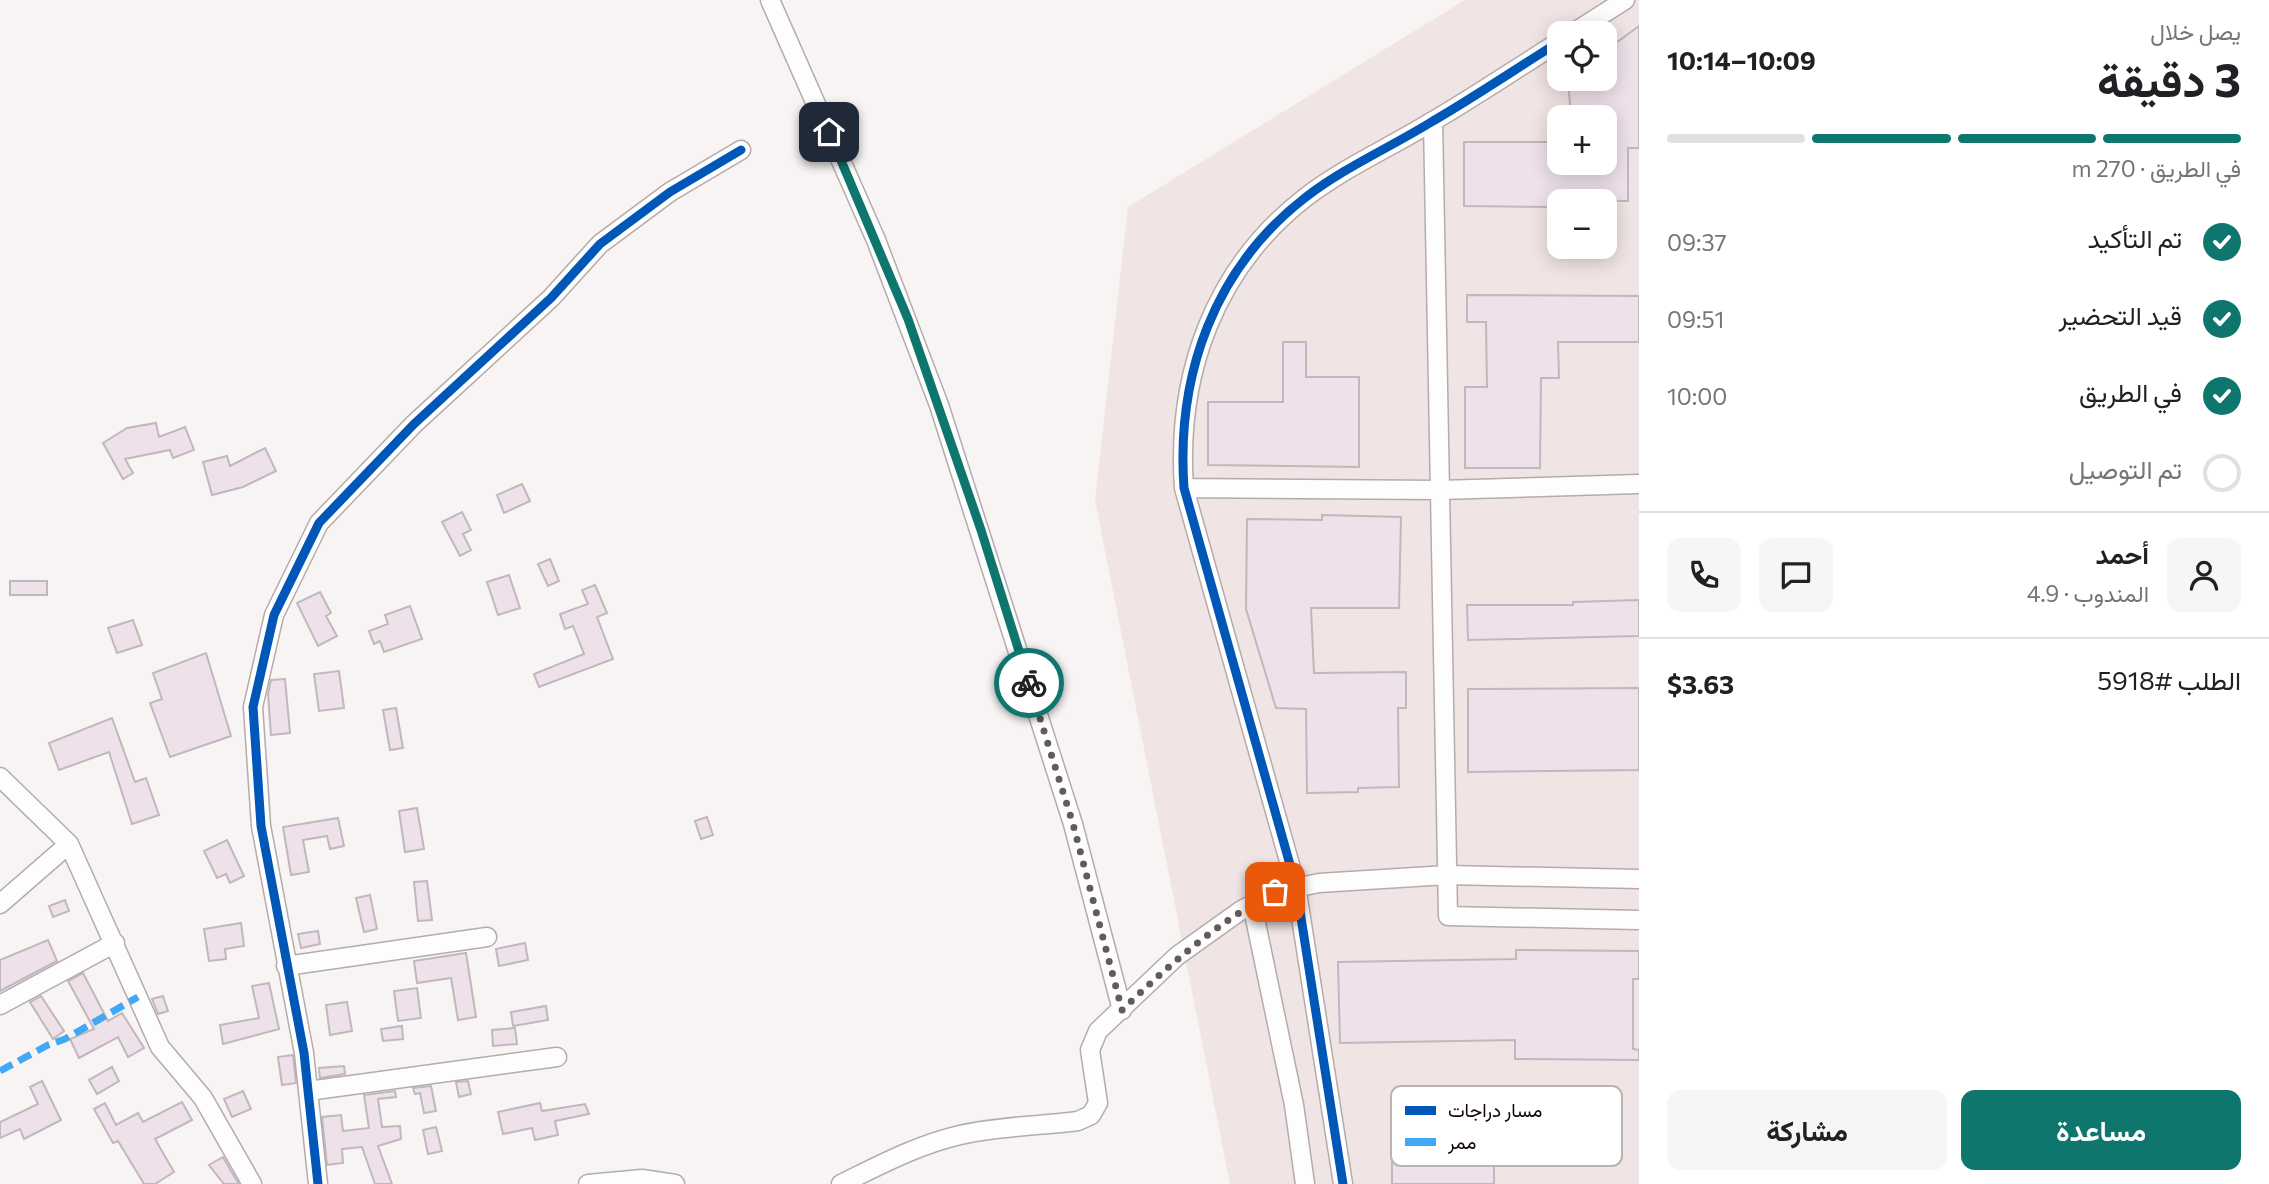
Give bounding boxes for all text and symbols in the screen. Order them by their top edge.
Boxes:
text: يصل خلال [2150,17,2241,45]
map controls [1547,21,1617,259]
button: locate [1547,21,1617,91]
text: 10:09–10:14 [1667,44,1816,75]
text: 3 دقيقة [2097,50,2241,106]
pin [799,102,859,162]
button: + [1547,105,1617,175]
icon: home [810,113,848,151]
text: في الطريق · 270 m [2071,154,2241,182]
button: − [1547,189,1617,259]
text: تم التأكيد [2087,222,2182,253]
icon: check [2203,223,2241,261]
text: 09:37 [1667,228,1727,256]
text: قيد التحضير [2059,299,2182,330]
icon: check [2203,300,2241,338]
text: 09:51 [1667,305,1724,333]
text: في الطريق [2079,376,2182,407]
icon: check [2203,377,2241,415]
text: 10:00 [1667,382,1727,410]
text: تم التوصيل [2069,453,2182,484]
button: phone [1667,538,1741,612]
button: chat [1759,538,1833,612]
text: أحمد [2096,538,2149,569]
button: person [2167,538,2241,612]
text: المندوب · 4.9 [2027,579,2149,607]
courier [994,648,1064,718]
icon: bike [1010,664,1048,702]
text: الطلب #5918 [2097,664,2241,695]
text: $3.63 [1667,668,1734,699]
pin [1245,862,1305,922]
icon: bag [1256,873,1294,911]
legend [1391,1086,1622,1166]
button: مشاركة [1667,1090,1947,1170]
button: مساعدة [1961,1090,2241,1170]
text: مسار دراجات [1448,1098,1542,1122]
text: ممر [1447,1130,1476,1154]

